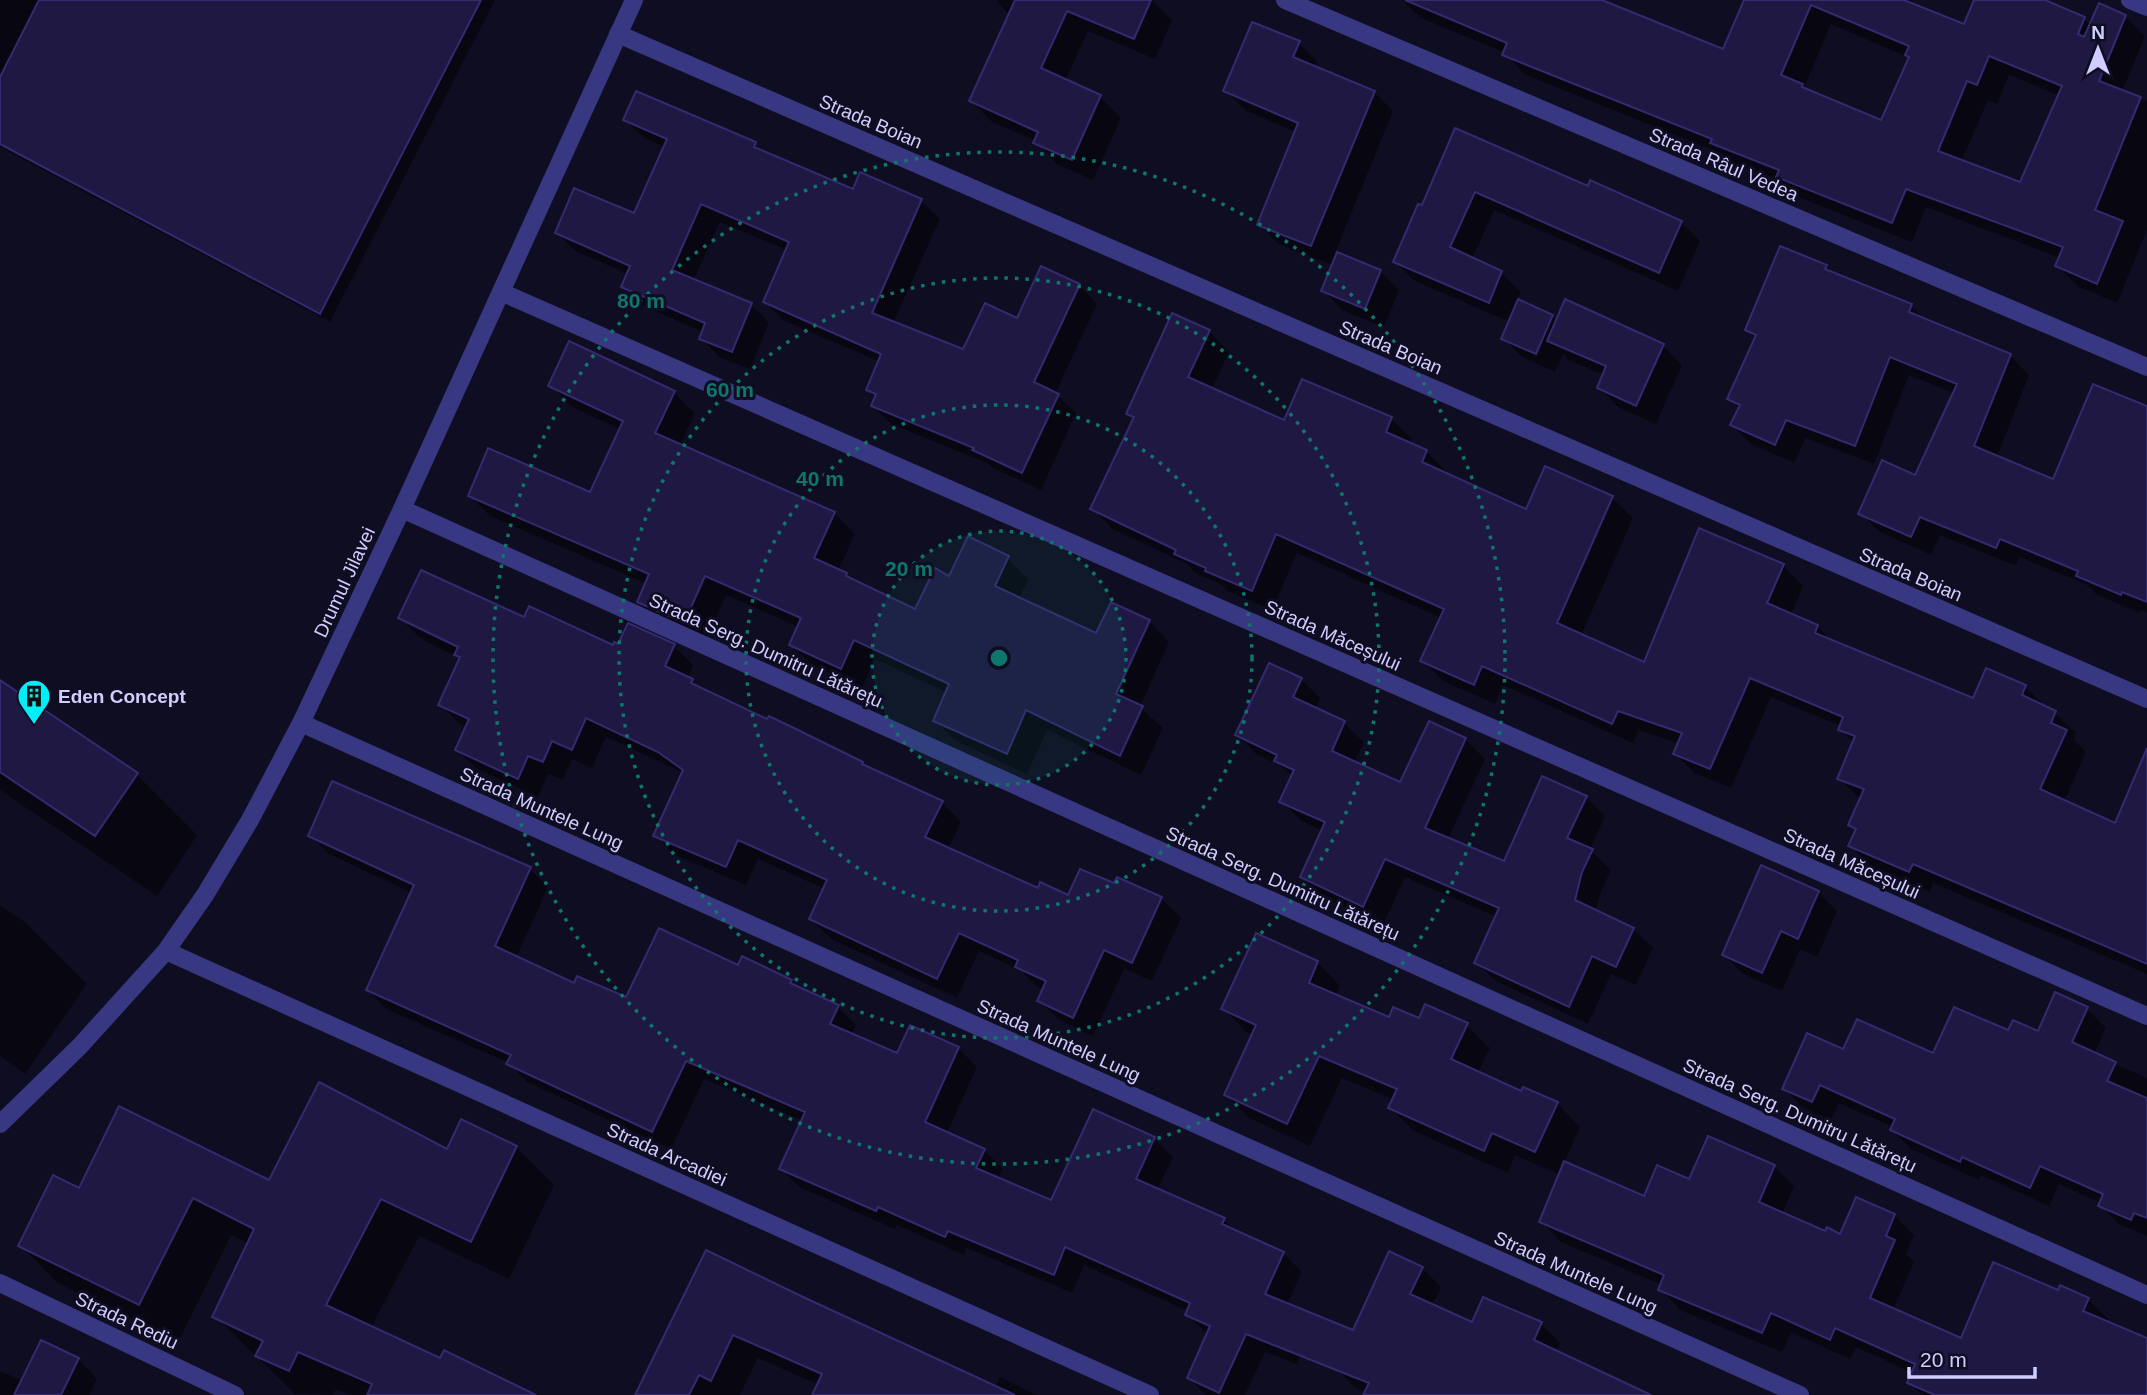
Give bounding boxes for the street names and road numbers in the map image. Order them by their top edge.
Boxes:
street label: Strada Boian [816,90,925,153]
street label: Strada Râul Vedea [1646,124,1802,205]
street label: Strada Boian [1336,316,1445,379]
street label: Drumul Jilavei [310,524,379,641]
street label: Strada Boian [1856,543,1965,606]
street label: Strada Serg. Dumitru Lătărețu [646,589,886,712]
street label: Strada Măceșului [1261,596,1404,675]
street label: Strada Muntele Lung [457,763,627,854]
street label: Strada Serg. Dumitru Lătărețu [1163,822,1403,945]
street label: Strada Măceșului [1780,824,1923,903]
street label: Strada Muntele Lung [974,995,1144,1086]
street label: Strada Serg. Dumitru Lătărețu [1680,1054,1920,1177]
street label: Strada Arcadiei [604,1119,730,1190]
street label: Strada Muntele Lung [1491,1227,1661,1318]
street label: Strada Rediu [72,1288,181,1353]

